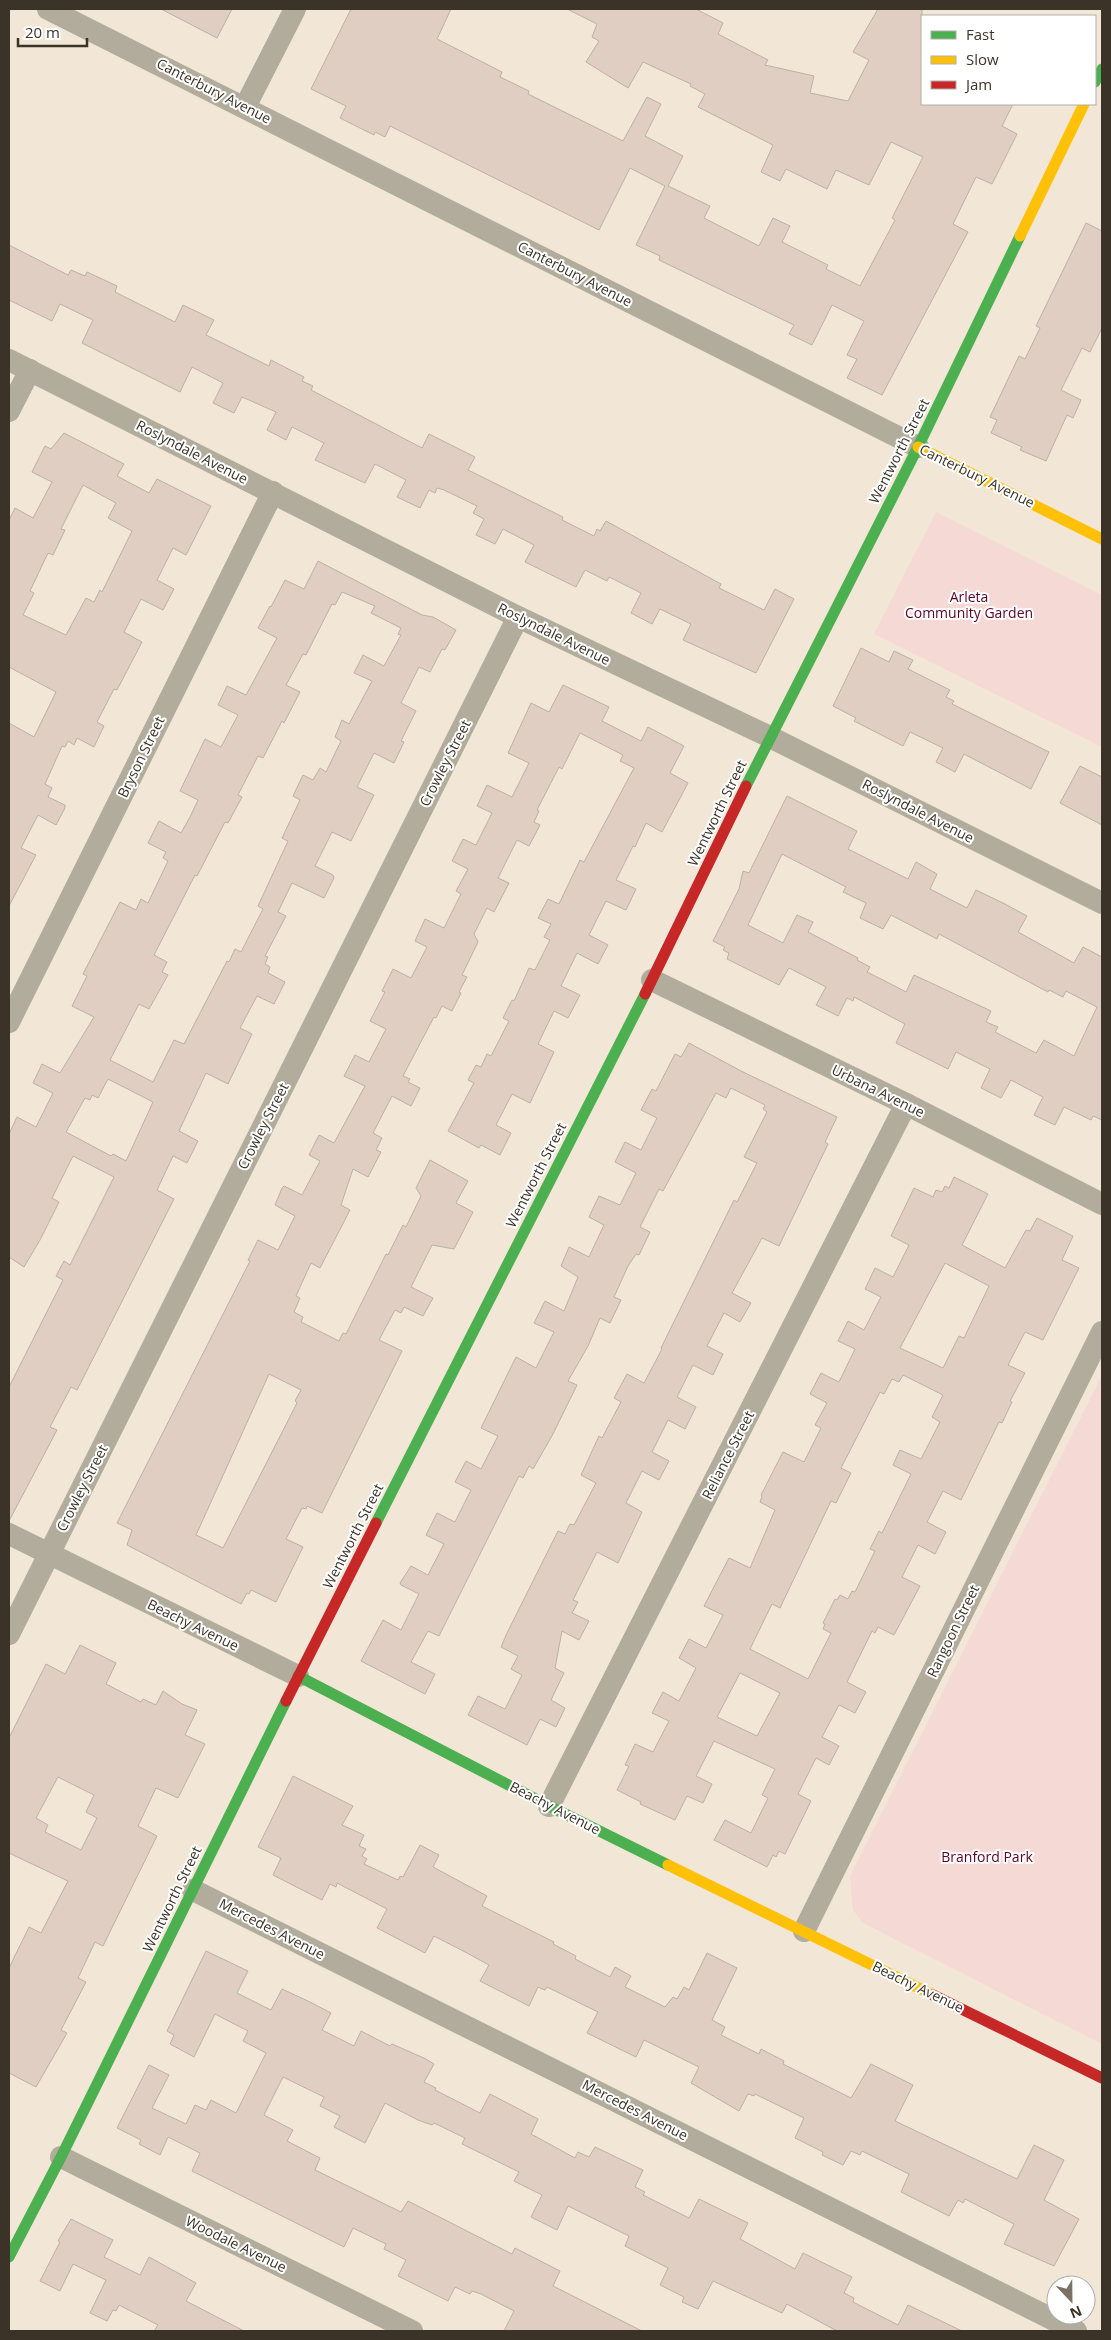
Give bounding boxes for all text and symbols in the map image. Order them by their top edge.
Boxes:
scale bar [18,15,86,47]
legend [921,15,1096,105]
text: 20 m [25,22,60,42]
text: Fast [966,24,995,44]
text: Slow [966,49,999,69]
street label: Canterbury Avenue [154,53,275,128]
text: Jam [964,74,992,94]
street label: Canterbury Avenue [515,236,636,311]
street label: Wentworth Street [864,395,933,507]
street label: Roslyndale Avenue [133,415,251,488]
street label: Canterbury Avenue [916,439,1038,512]
park label: Arleta Community Garden [905,587,1033,622]
street label: Roslyndale Avenue [495,598,614,669]
street label: Bryson Street [113,713,168,801]
street label: Crowley Street [415,716,475,809]
street label: Wentworth Street [683,757,750,869]
street label: Roslyndale Avenue [859,774,977,847]
street label: Urbana Avenue [829,1060,928,1121]
street label: Crowley Street [233,1079,293,1172]
street label: Wentworth Street [501,1119,570,1231]
street label: Reliance Street [697,1407,758,1502]
street label: Crowley Street [52,1441,112,1534]
street label: Wentworth Street [318,1480,387,1592]
street label: Rangoon Street [922,1581,983,1680]
street label: Beachy Avenue [144,1594,242,1655]
street label: Beachy Avenue [507,1777,604,1839]
street label: Wentworth Street [138,1843,205,1955]
park label: Branford Park [941,1847,1033,1866]
street label: Mercedes Avenue [216,1894,328,1963]
street label: Beachy Avenue [869,1956,967,2017]
street label: Mercedes Avenue [579,2075,691,2144]
street label: Woodale Avenue [183,2211,290,2276]
north arrow [1046,2275,1096,2325]
text: N [1067,2302,1085,2323]

